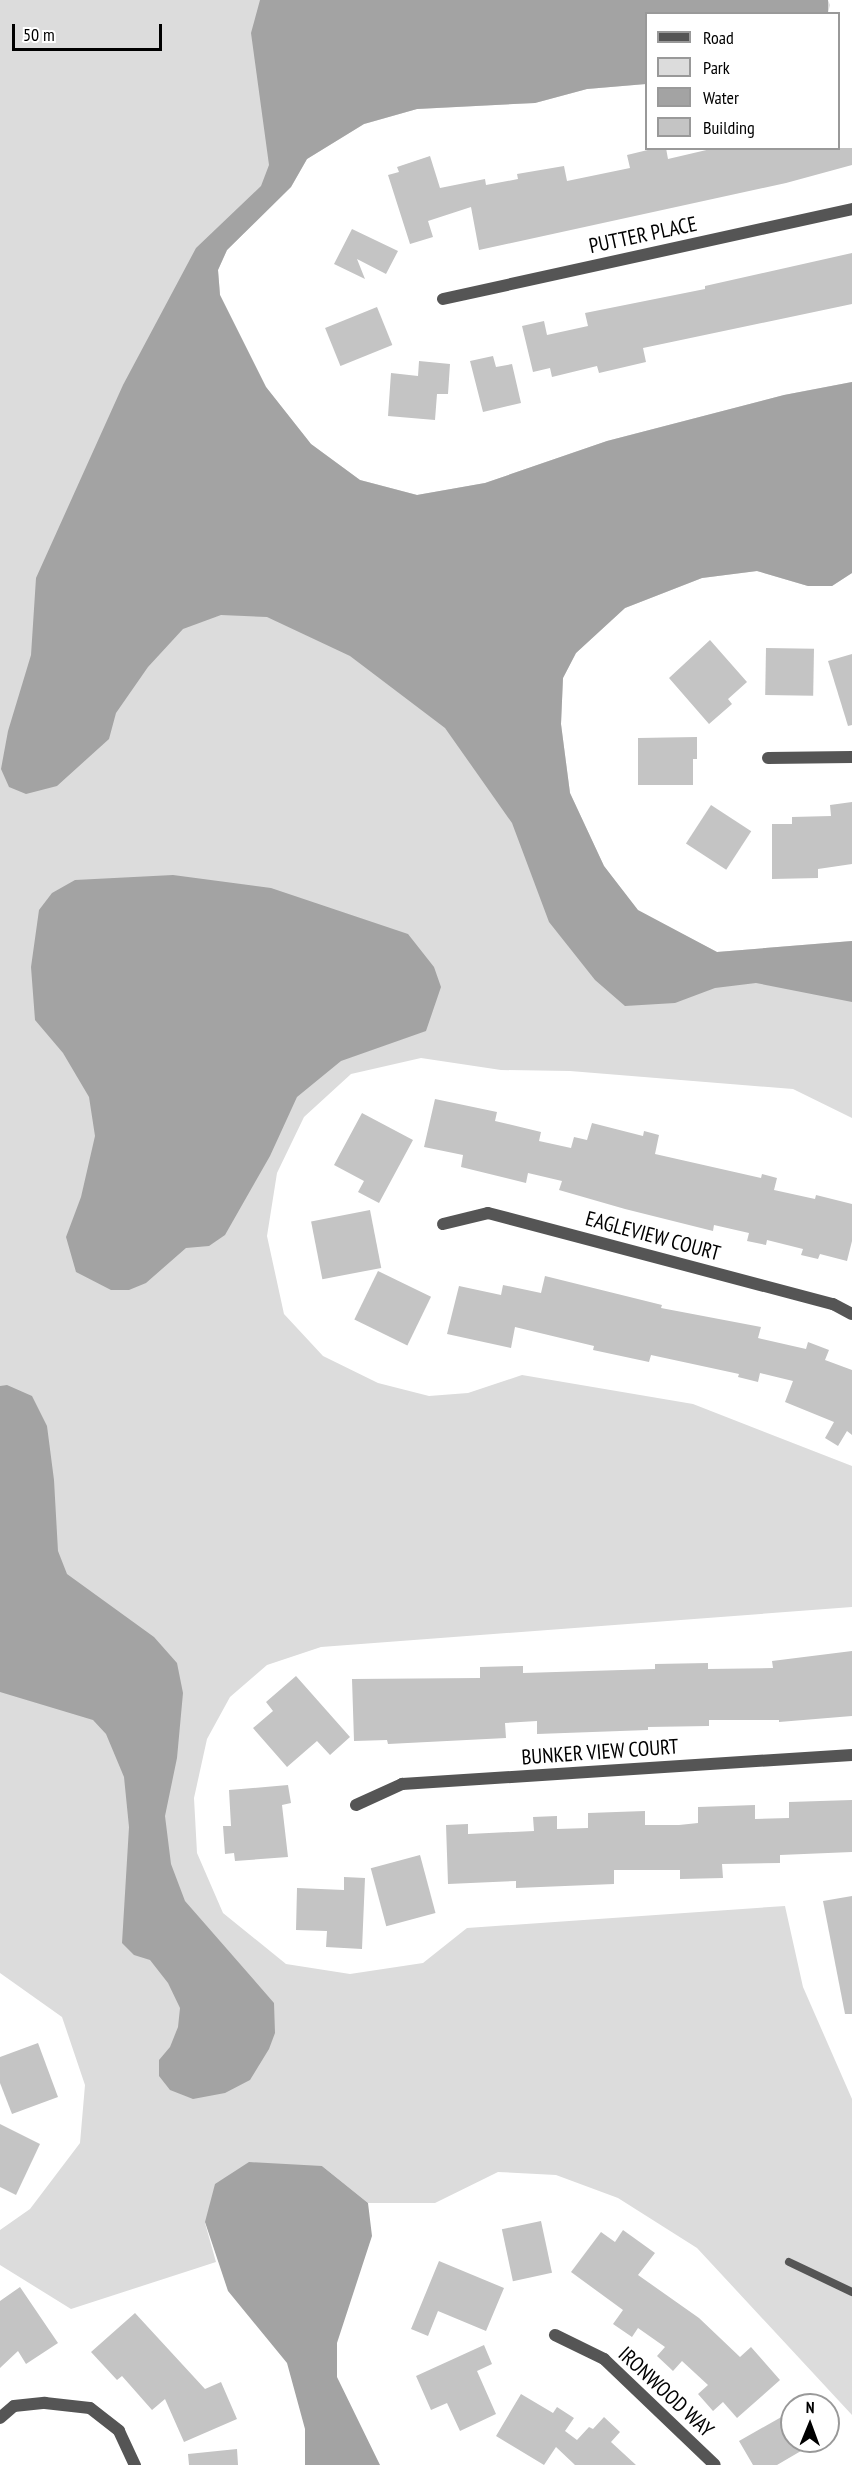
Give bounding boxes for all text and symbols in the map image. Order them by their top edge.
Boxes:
scale bar [15,12,165,50]
legend [645,12,840,150]
text: 50 m [23,23,55,46]
text: Road [703,26,734,49]
text: Park [703,56,730,79]
text: Water [703,86,739,109]
text: Building [703,116,755,139]
street label: PUTTER PLACE [587,211,699,259]
street label: EAGLEVIEW COURT [583,1206,723,1266]
street label: BUNKER VIEW COURT [520,1734,680,1770]
street label: IRONWOOD WAY [613,2341,719,2443]
north arrow [780,2393,840,2453]
text: N [806,2397,815,2417]

